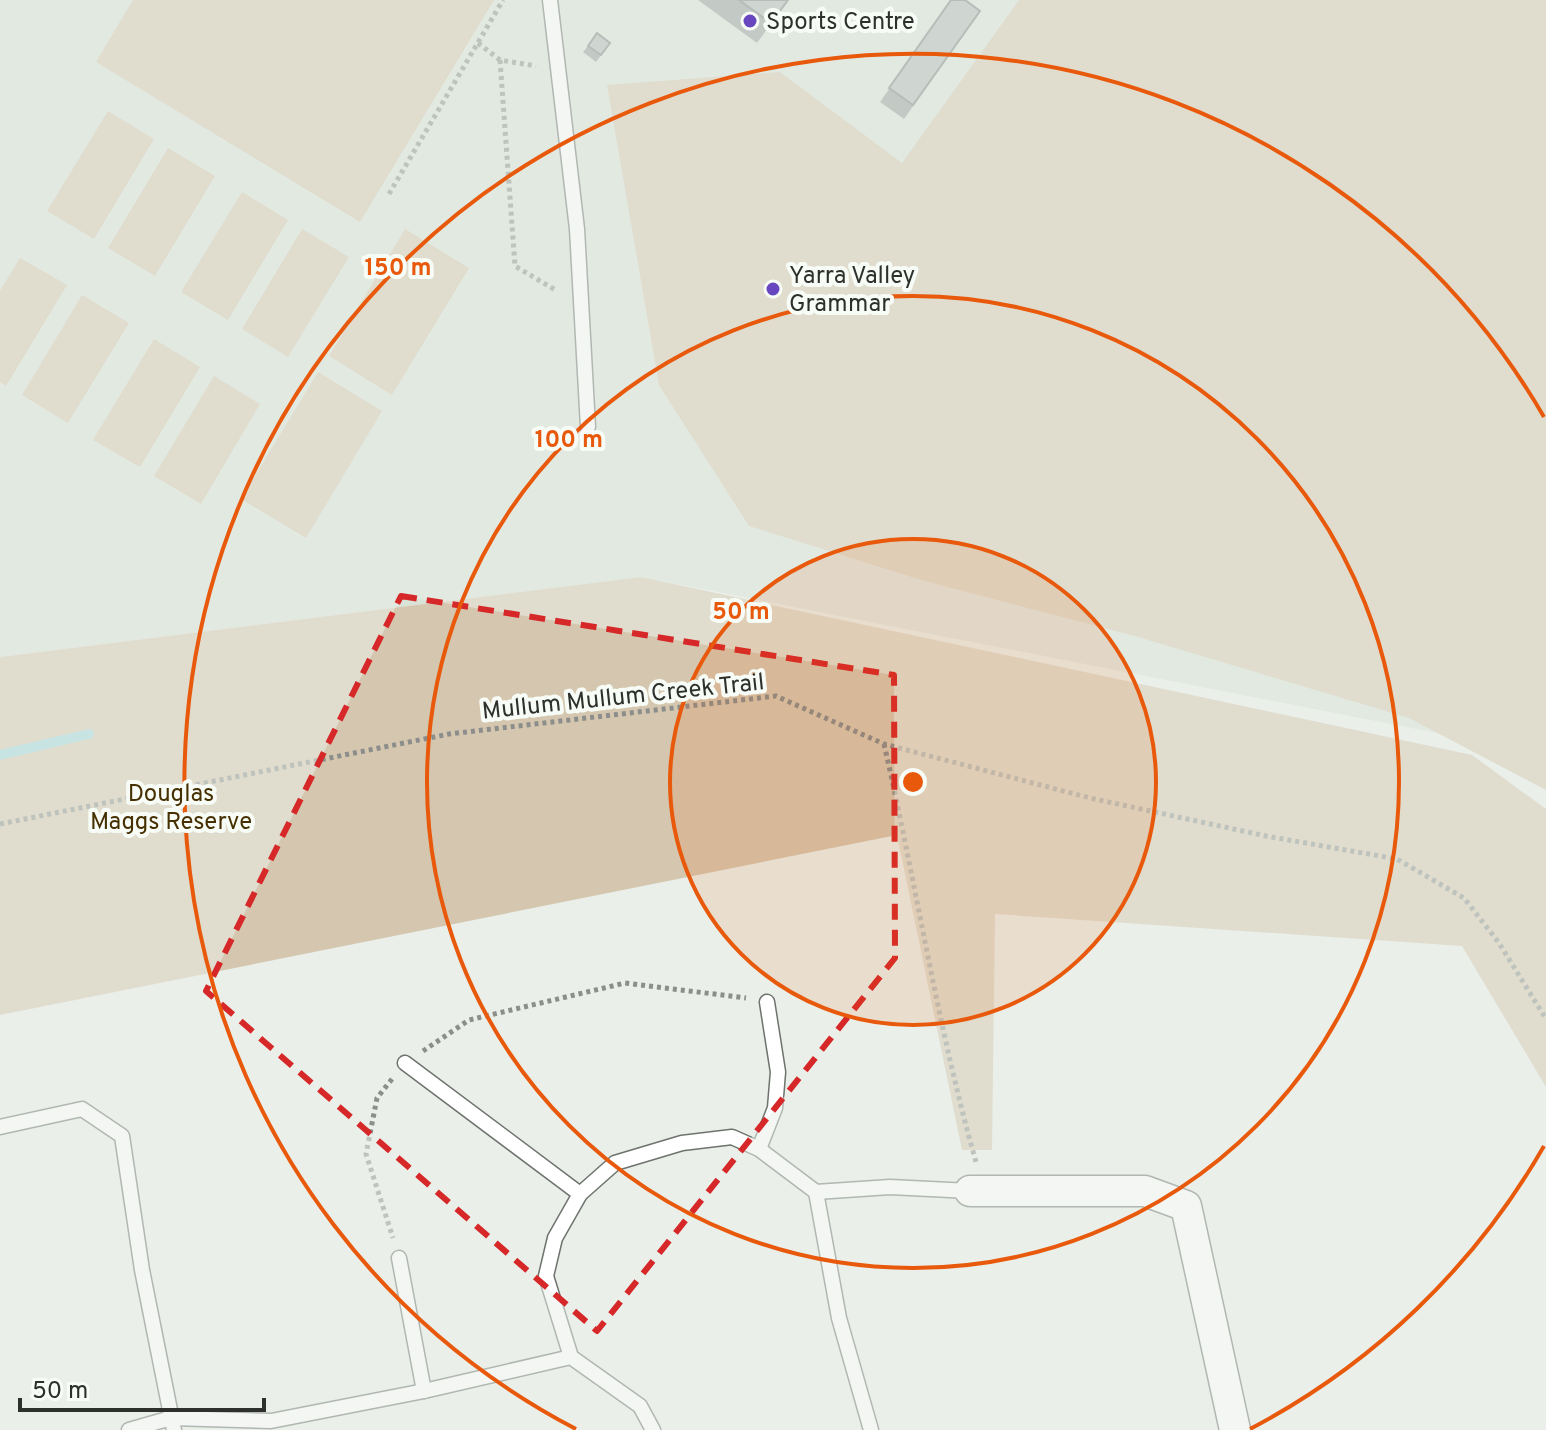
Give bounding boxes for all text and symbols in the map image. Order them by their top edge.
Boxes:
place label: Sports Centre [766,8,915,38]
marker: Sports Centre [741,12,759,30]
text: 150 m [364,254,432,284]
place label: Yarra Valley Grammar [789,262,915,320]
marker: Yarra Valley Grammar [764,280,782,298]
text: 100 m [535,426,603,456]
text: 50 m [712,598,770,628]
street label: Mullum Mullum Creek Trail [481,668,766,728]
centre of rings [899,768,927,796]
park label: Douglas Maggs Reserve [90,780,252,838]
scale bar [20,1362,264,1412]
text: 50 m [32,1377,88,1407]

